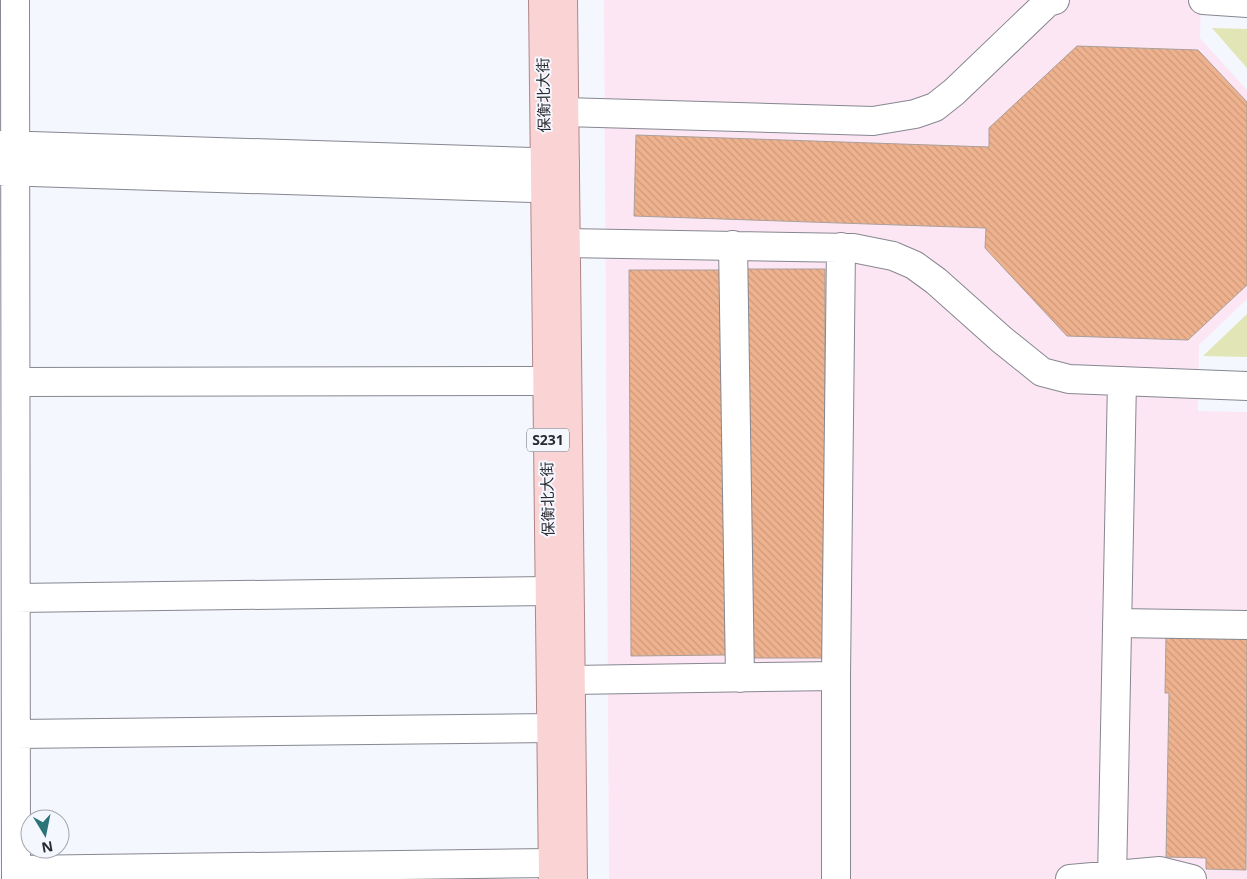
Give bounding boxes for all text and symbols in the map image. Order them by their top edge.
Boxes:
street label: 保衡北大街 [532,57,554,133]
road number: S231 [527,428,569,452]
street label: 保衡北大街 [536,461,558,537]
north arrow [20,809,70,859]
text: N [40,837,55,858]

